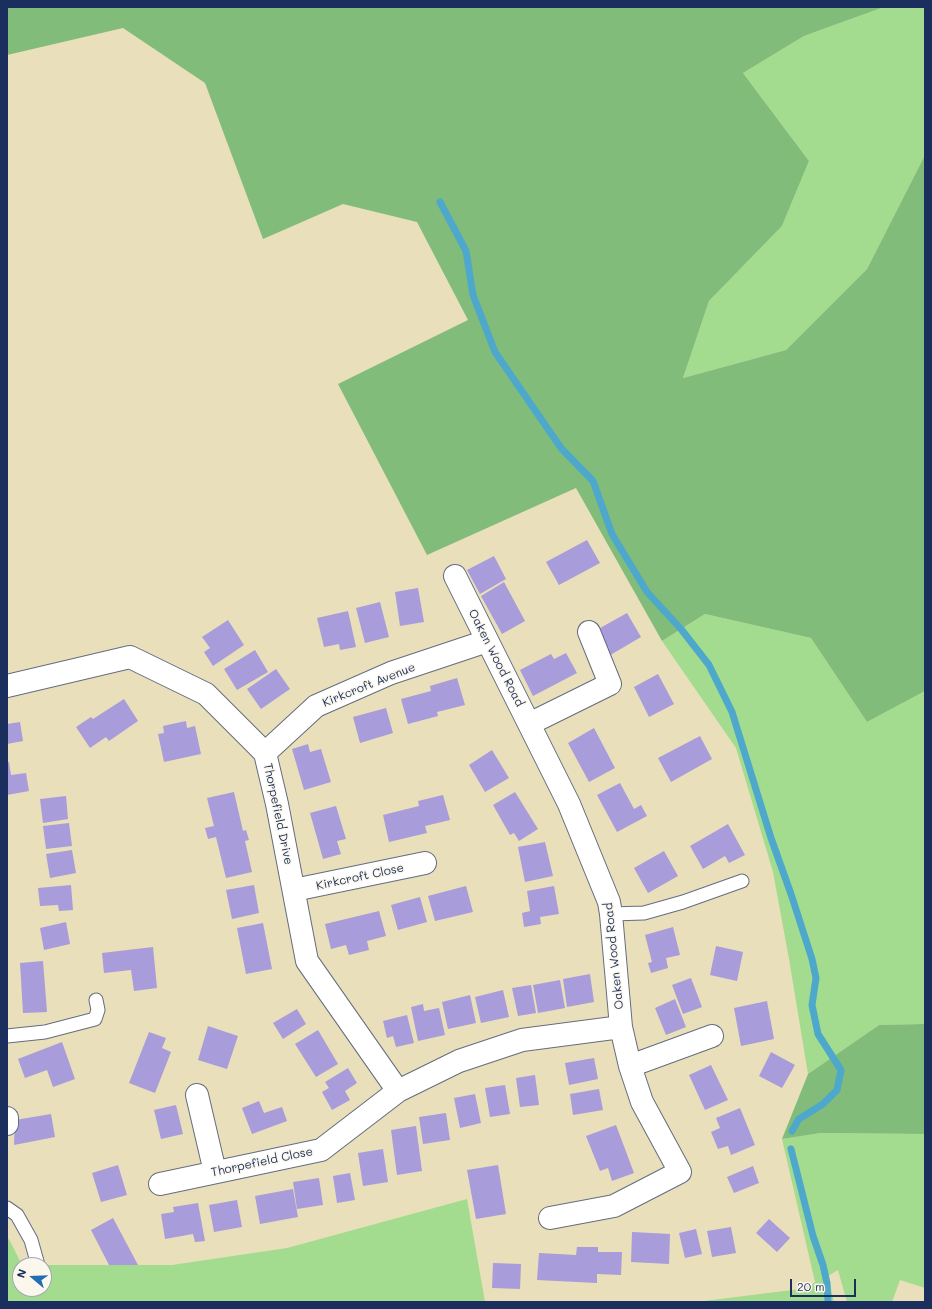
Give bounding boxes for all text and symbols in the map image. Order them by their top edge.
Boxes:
street label: Oaken Wood Road [465,607,527,709]
street label: Kirkcroft Avenue [320,660,418,710]
street label: Thorpefield Drive [260,762,296,866]
street label: Kirkcroft Close [315,861,405,893]
street label: Oaken Wood Road [601,902,627,1010]
street label: Thorpefield Close [210,1144,314,1180]
north arrow [12,1257,52,1297]
text: N [13,1267,30,1280]
scale bar [792,1271,858,1297]
text: 20 m [797,1278,825,1294]

